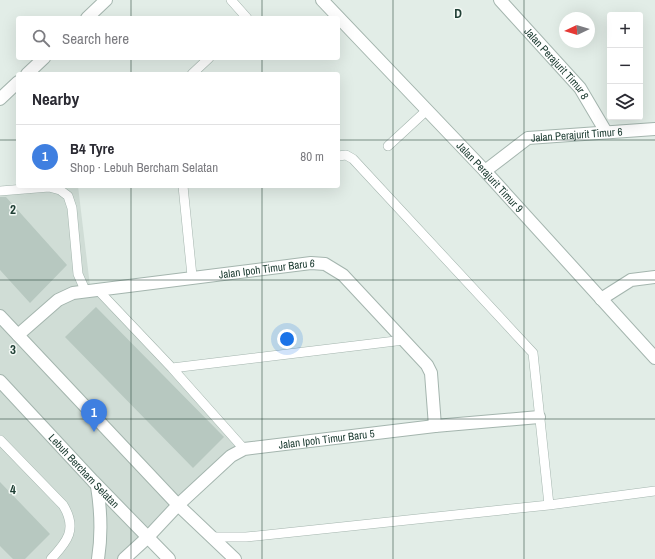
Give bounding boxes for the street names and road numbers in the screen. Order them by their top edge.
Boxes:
street label: Jalan Perajurit Timur 8 [521,24,592,102]
street label: Jalan Perajurit Timur 6 [530,124,623,145]
street label: Jalan Perajurit Timur 9 [454,139,526,215]
street label: Jalan Ipoh Timur Baru 6 [218,256,315,282]
street label: Jalan Ipoh Timur Baru 5 [278,426,375,452]
street label: Lebuh Bercham Selatan [46,431,122,511]

